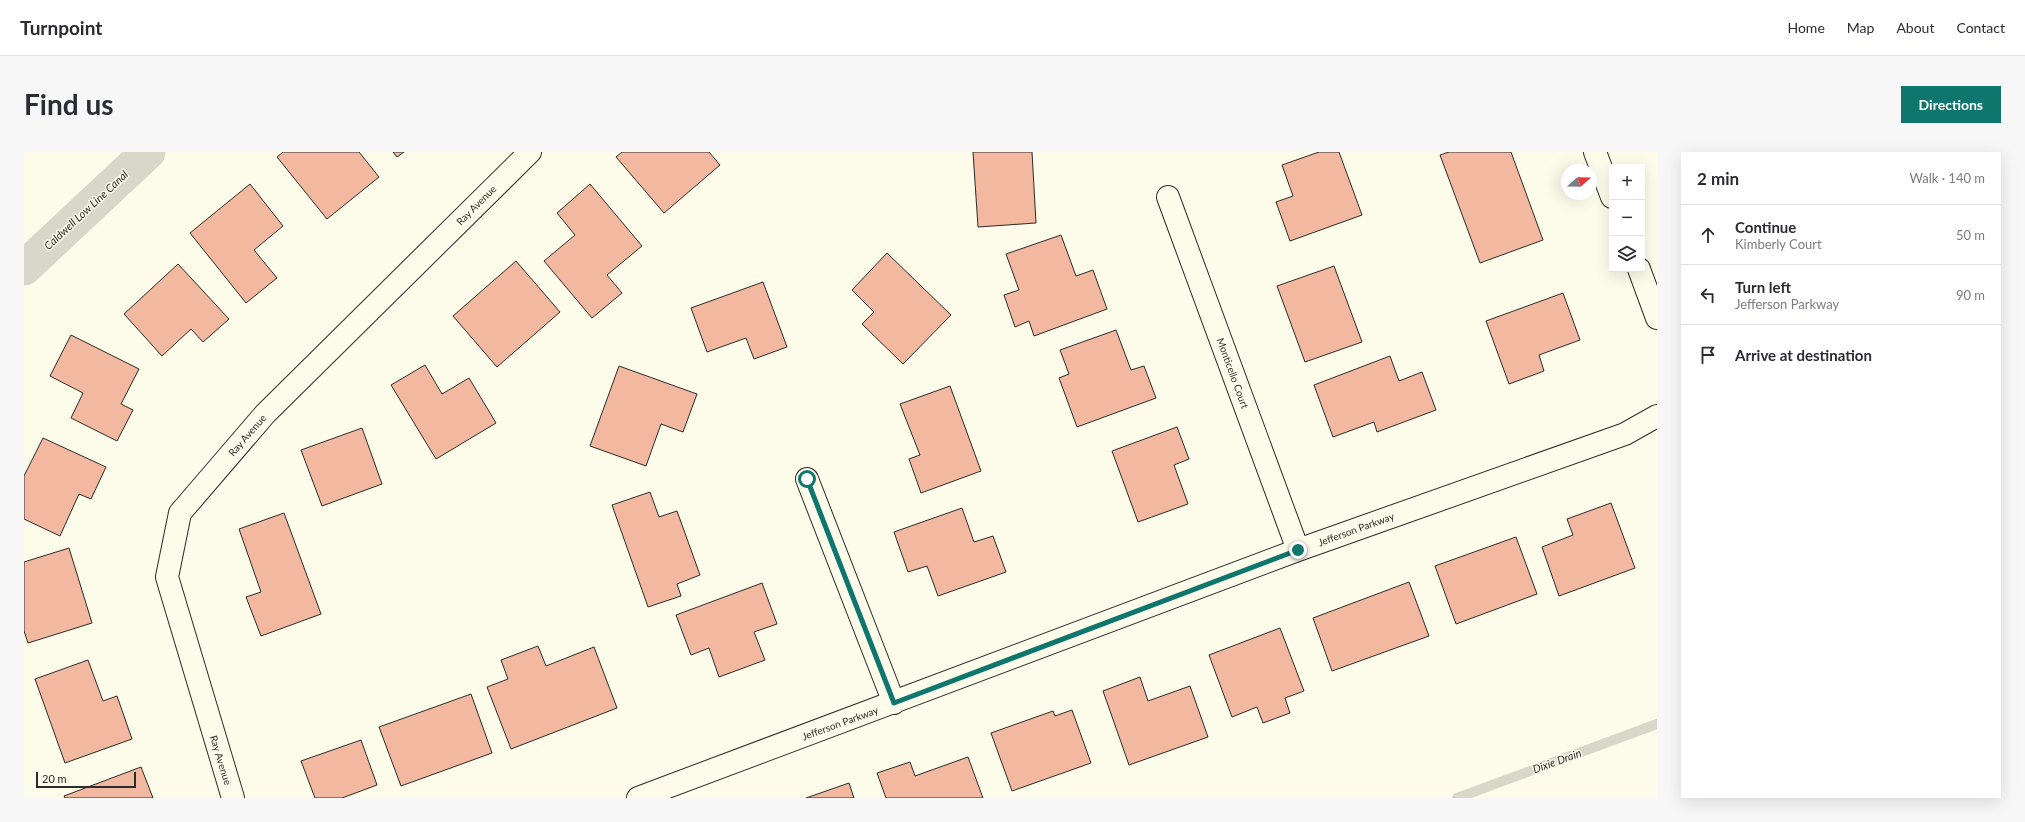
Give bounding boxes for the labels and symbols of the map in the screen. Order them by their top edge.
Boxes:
north arrow [1561,164,1597,200]
water label: Caldwell Low Line Canal [41,167,131,252]
street label: Ray Avenue [454,183,498,227]
street label: Monticello Court [1215,336,1252,410]
street label: Ray Avenue [226,412,268,458]
route start [798,470,816,488]
street label: Jefferson Parkway [1316,509,1396,548]
route end [1289,541,1307,559]
street label: Jefferson Parkway [800,703,880,742]
street label: Ray Avenue [208,734,234,786]
water label: Dixie Drain [1531,746,1583,775]
scale bar [36,770,136,789]

